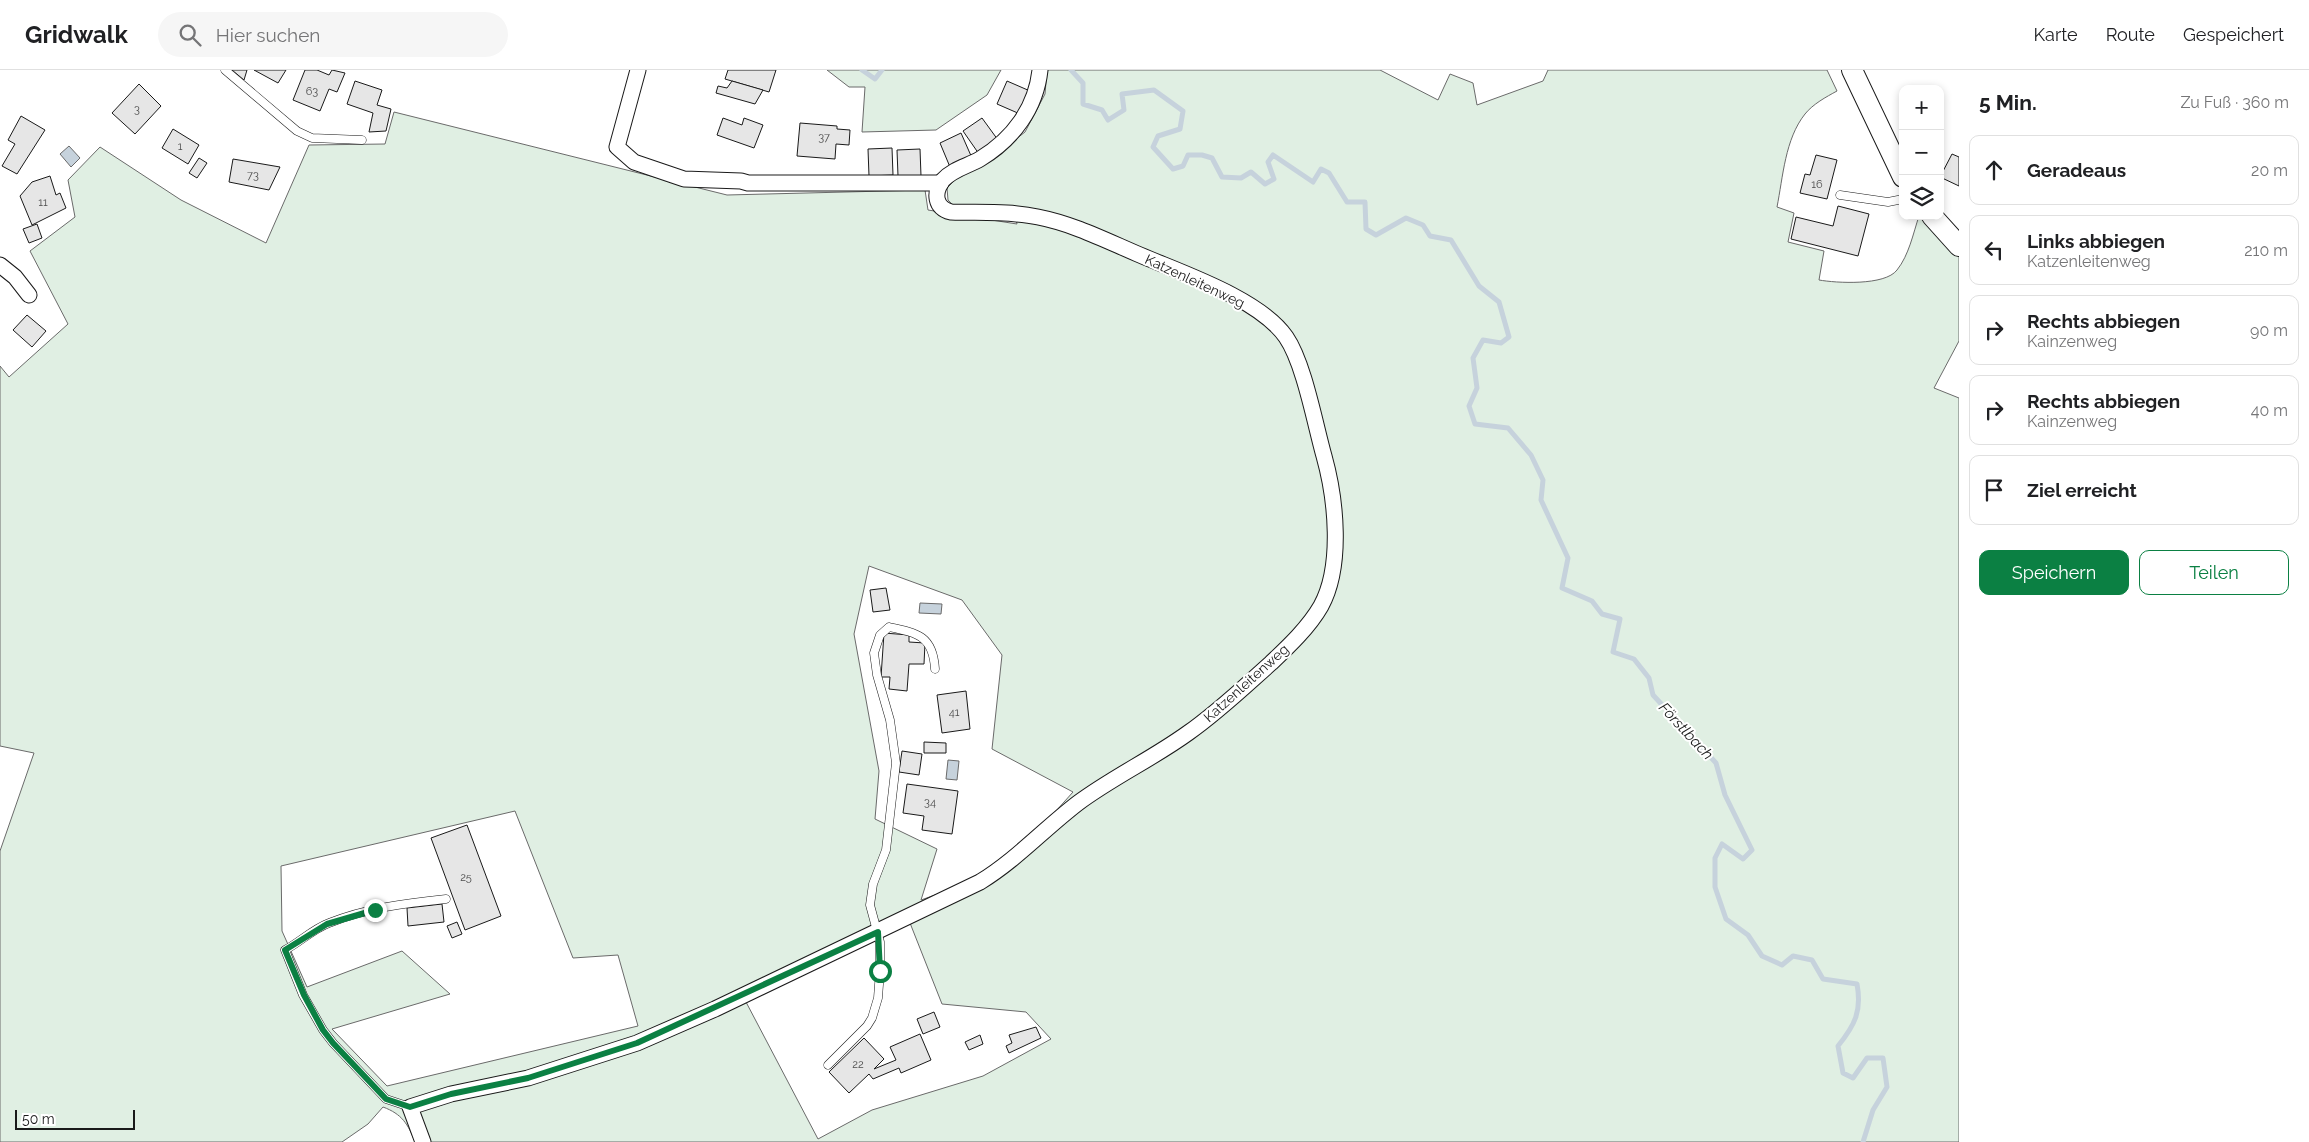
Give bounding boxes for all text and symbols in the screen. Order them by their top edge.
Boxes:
search box [158,12,508,57]
text: Gridwalk [25,20,128,49]
icon: search [176,21,204,49]
text: Hier suchen [216,24,320,46]
text: Karte [2034,24,2078,45]
text: Route [2106,24,2155,45]
text: Gespeichert [2183,24,2284,45]
house number: 63 [306,85,318,98]
map controls [1899,85,1944,220]
button: + [1899,85,1944,130]
text: 5 Min. [1979,90,2037,115]
text: Zu Fuß · 360 m [2180,93,2289,112]
house number: 3 [134,103,140,116]
button: − [1899,130,1944,175]
house number: 37 [818,131,830,144]
house number: 1 [178,140,183,153]
icon: ahead [1980,156,2008,184]
text: Geradeaus [2027,159,2126,181]
text: 20 m [2251,161,2288,180]
house number: 73 [247,169,259,182]
button: layers [1899,175,1944,220]
house number: 16 [1811,178,1823,191]
house number: 11 [38,196,48,209]
text: Links abbiegen [2027,230,2165,252]
icon: left [1980,236,2008,264]
text: 210 m [2244,241,2288,260]
street label: Katzenleitenweg [1143,251,1247,311]
text: Katzenleitenweg [2027,252,2151,271]
text: Rechts abbiegen [2027,310,2180,332]
icon: right [1980,316,2008,344]
text: 90 m [2250,321,2288,340]
text: Kainzenweg [2027,332,2117,351]
text: Rechts abbiegen [2027,390,2180,412]
icon: right [1980,396,2008,424]
text: 40 m [2251,401,2288,420]
text: Kainzenweg [2027,412,2117,431]
icon: arrive [1980,476,2008,504]
text: Ziel erreicht [2027,479,2137,501]
button: Speichern [1979,550,2129,595]
button: Teilen [2139,550,2289,595]
street label: Katzenleitenweg [1200,641,1292,725]
water label: Förstlbach [1655,699,1717,763]
house number: 41 [949,706,960,719]
house number: 34 [924,796,936,809]
house number: 25 [460,871,472,884]
route end [364,899,387,922]
route start [869,960,892,983]
house number: 22 [852,1058,864,1071]
scale bar [15,1107,135,1130]
text: 50 m [22,1111,55,1127]

